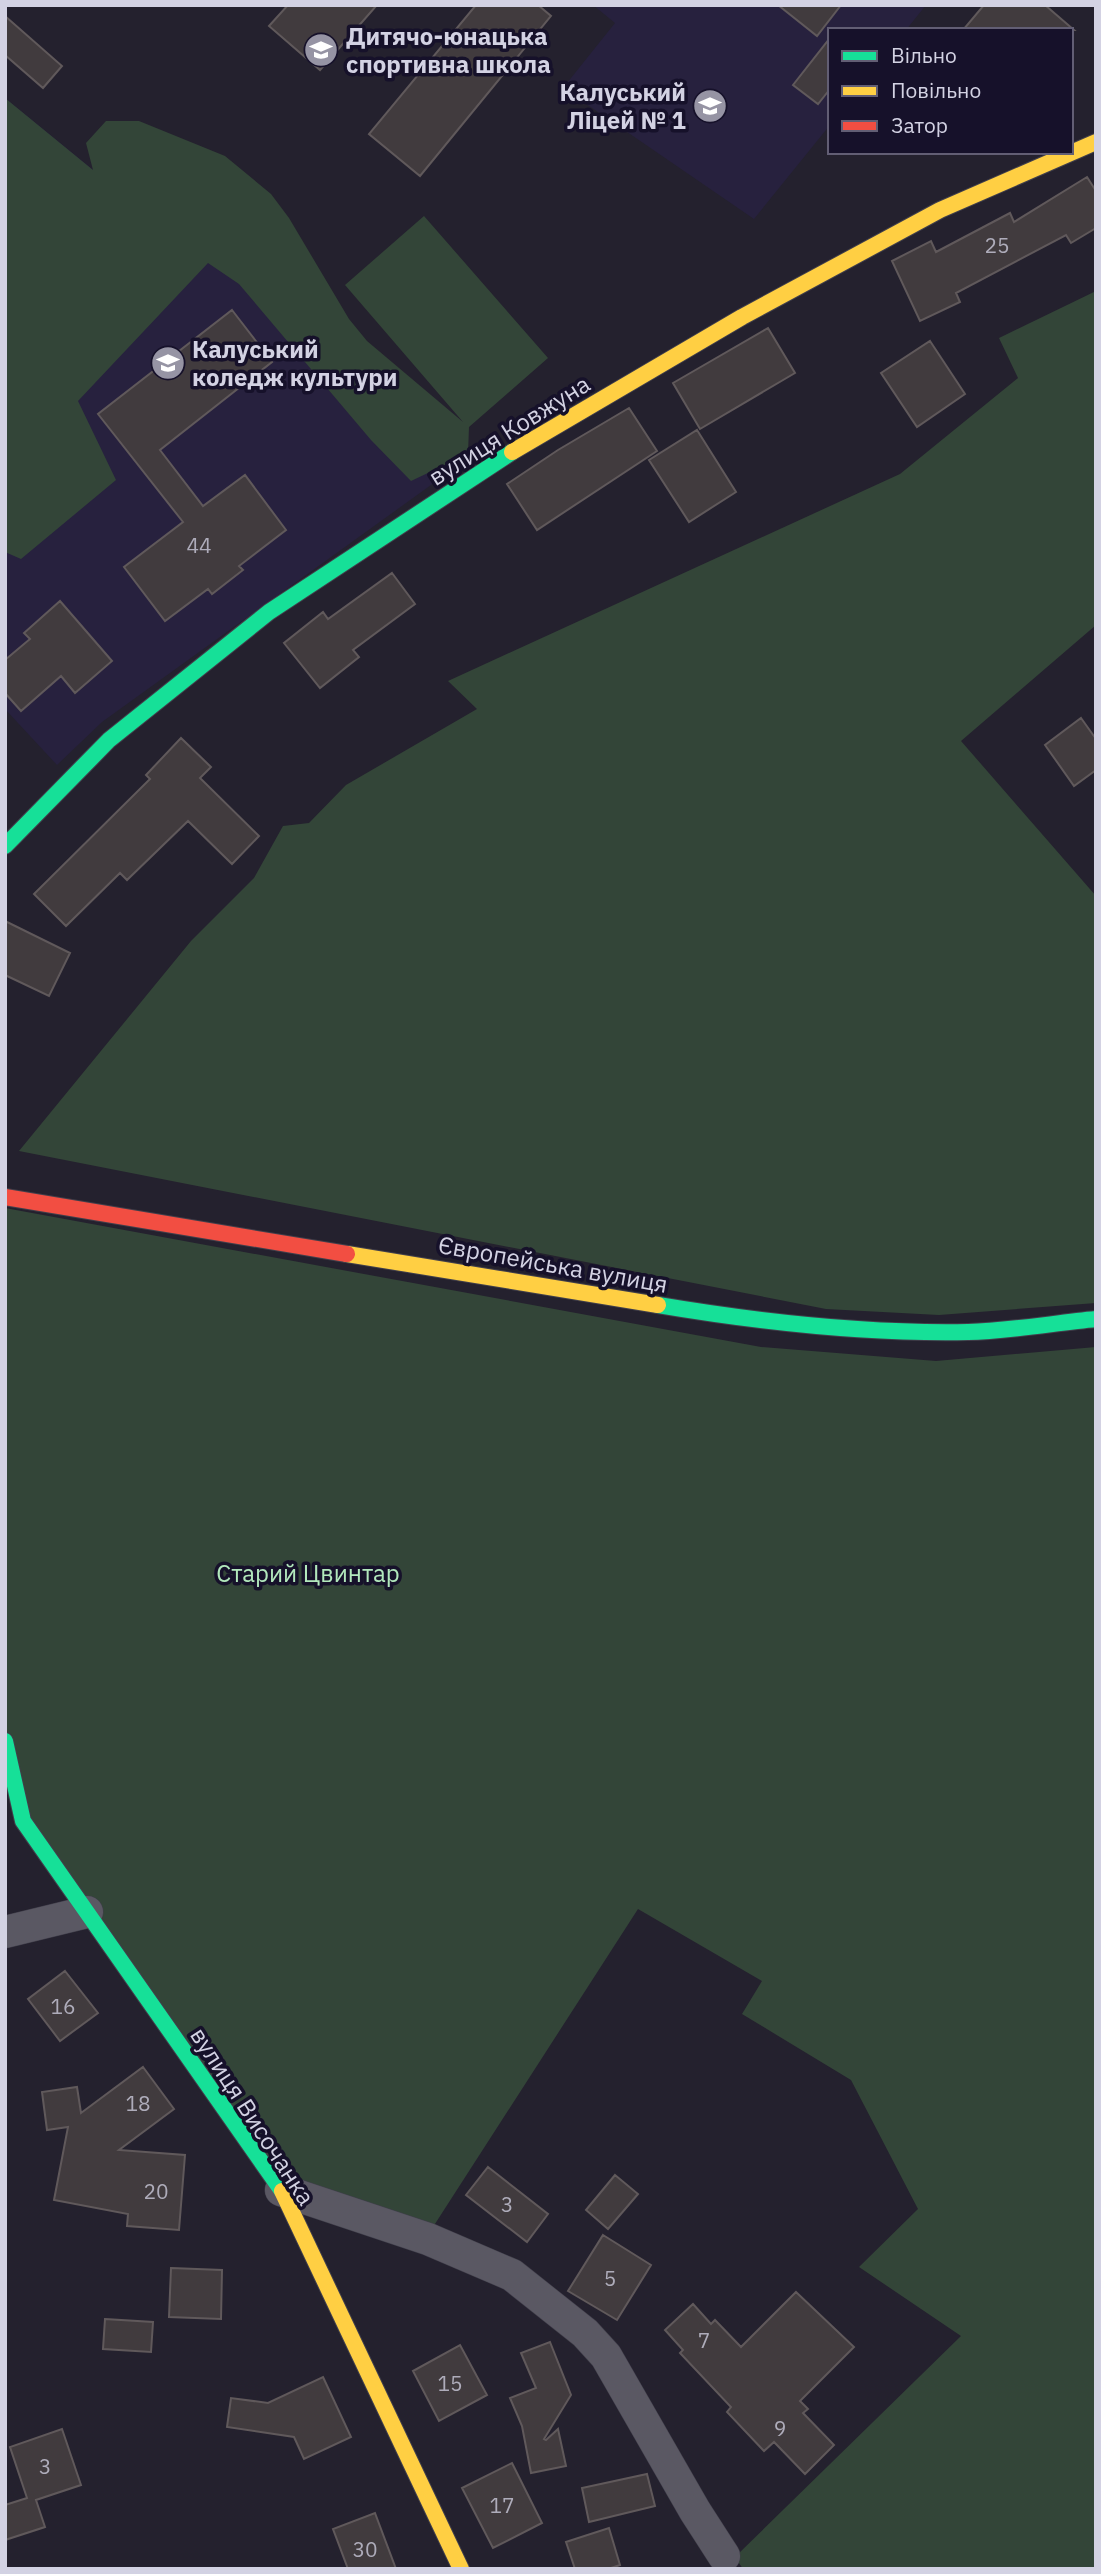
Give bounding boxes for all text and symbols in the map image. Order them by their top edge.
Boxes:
place label: Дитячо-юнацька спортивна школа [346,20,551,80]
legend [828,28,1073,154]
school or university icon: Дитячо-юнацька спортивна школа [302,31,340,69]
text: Вільно [891,41,957,69]
place label: Калуський Ліцей № 1 [559,76,686,136]
text: Повільно [891,76,981,104]
school or university icon: Калуський Ліцей № 1 [691,87,729,125]
text: Затор [891,111,948,139]
house number: 25 [984,231,1010,259]
place label: Калуський коледж культури [192,333,398,393]
school or university icon: Калуський коледж культури [149,344,187,382]
street label: вулиця Ковжуна [422,367,596,492]
house number: 44 [186,531,212,559]
street label: Європейська вулиця [436,1228,670,1300]
park label: Старий Цвинтар [216,1557,400,1589]
house number: 16 [50,1992,76,2020]
street label: вулиця Височанка [183,2021,323,2211]
house number: 18 [125,2089,151,2117]
house number: 20 [143,2177,169,2205]
house number: 3 [501,2190,513,2218]
house number: 5 [604,2264,616,2292]
house number: 7 [698,2326,710,2354]
house number: 15 [437,2369,463,2397]
house number: 9 [774,2414,786,2442]
house number: 3 [39,2452,51,2480]
house number: 17 [489,2491,515,2519]
house number: 30 [352,2535,378,2563]

